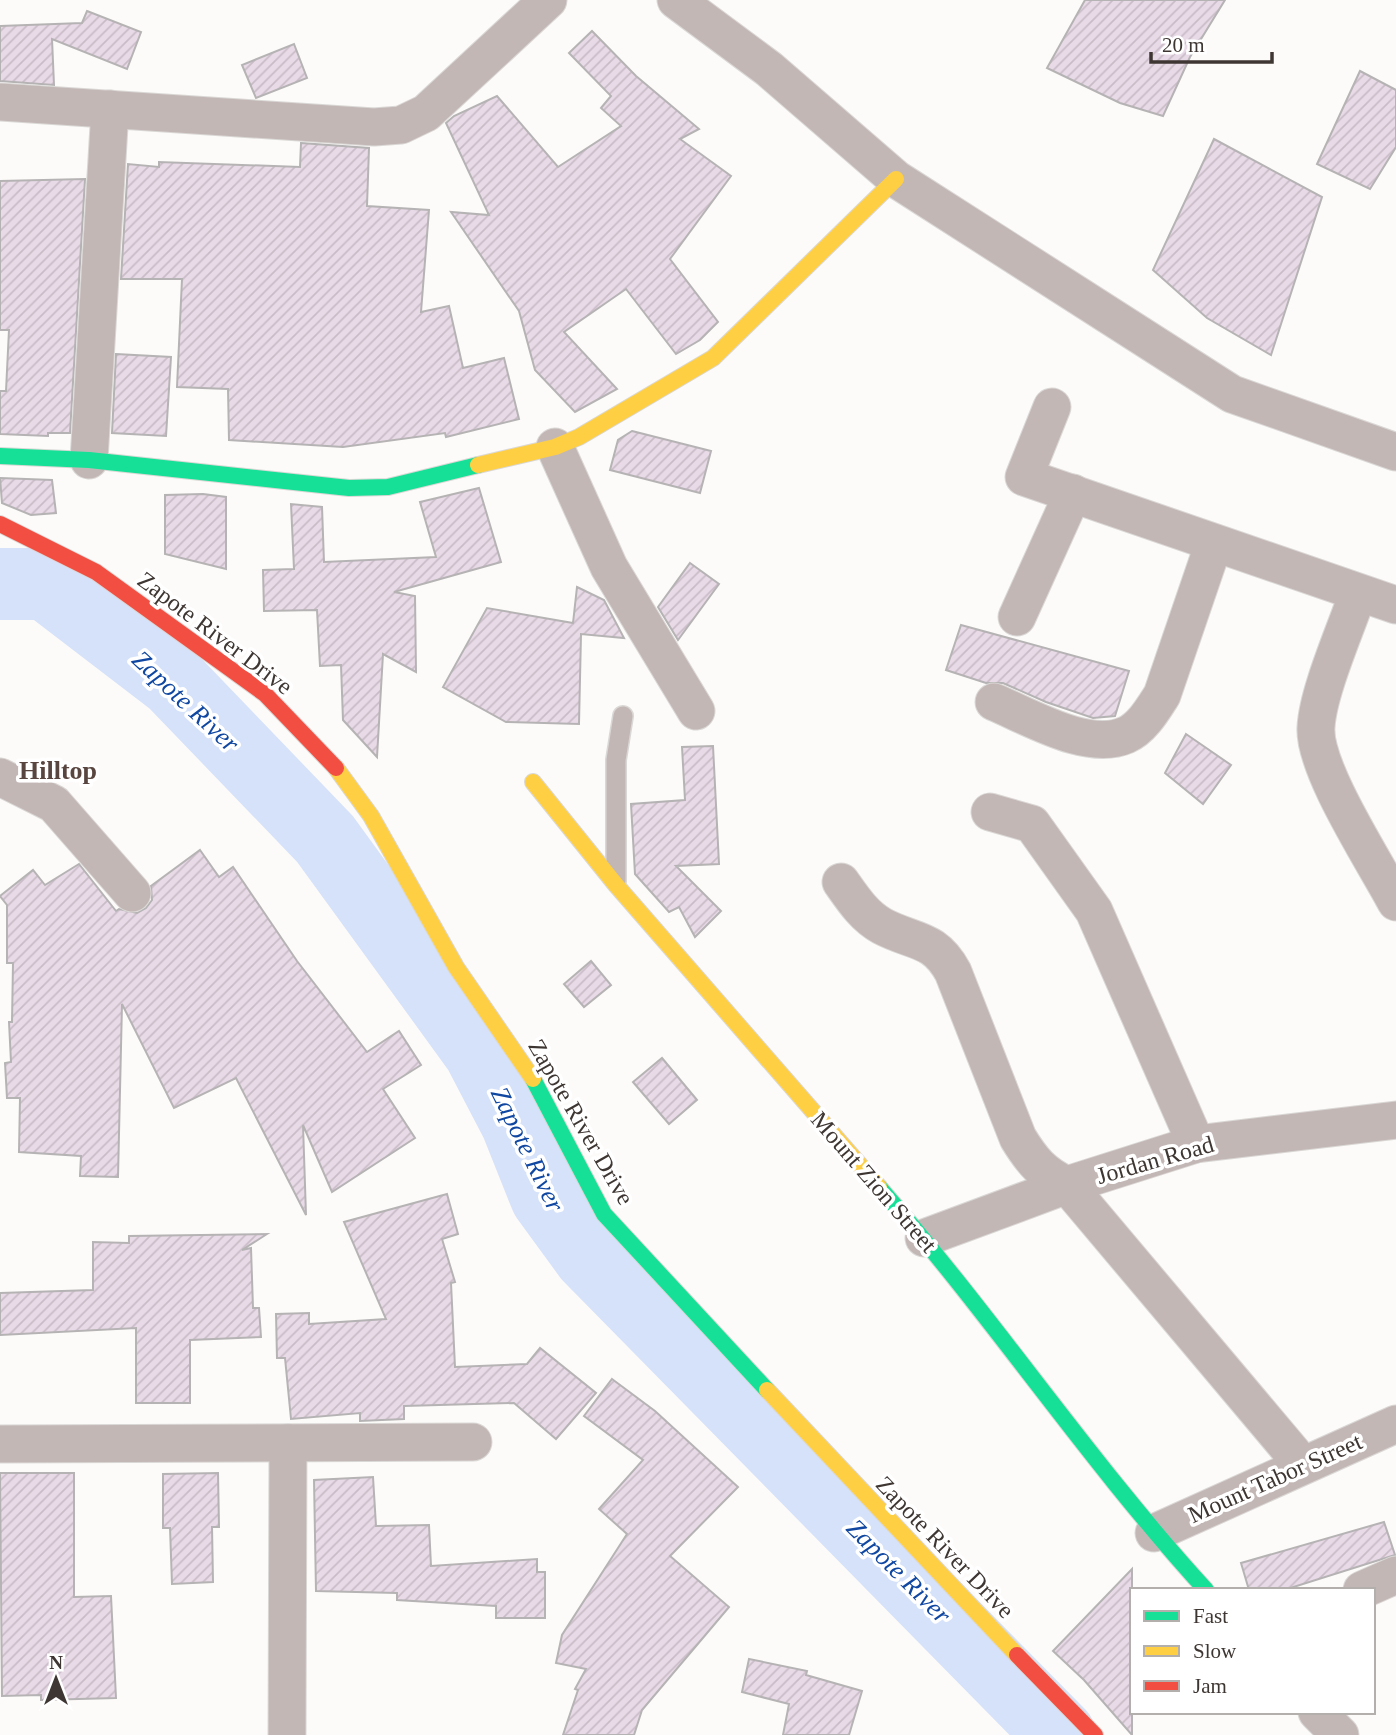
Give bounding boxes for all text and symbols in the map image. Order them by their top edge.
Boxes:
scale bar [1151,21,1272,65]
text: 20 m [1162,33,1205,57]
street label: Zapote River Drive [132,565,298,701]
water label: Zapote River [126,644,246,758]
district label: Hilltop [19,756,97,785]
street label: Zapote River Drive [522,1034,640,1210]
water label: Zapote River [484,1081,572,1217]
street label: Mount Zion Street [806,1107,942,1258]
street label: Jordan Road [1093,1131,1217,1189]
street label: Mount Tabor Street [1184,1428,1366,1528]
street label: Zapote River Drive [870,1470,1020,1624]
water label: Zapote River [840,1512,958,1630]
legend [1130,1588,1375,1714]
text: Fast [1193,1604,1228,1628]
text: Slow [1193,1639,1237,1663]
north arrow [21,1644,91,1714]
text: N [49,1652,63,1673]
text: Jam [1193,1674,1227,1698]

